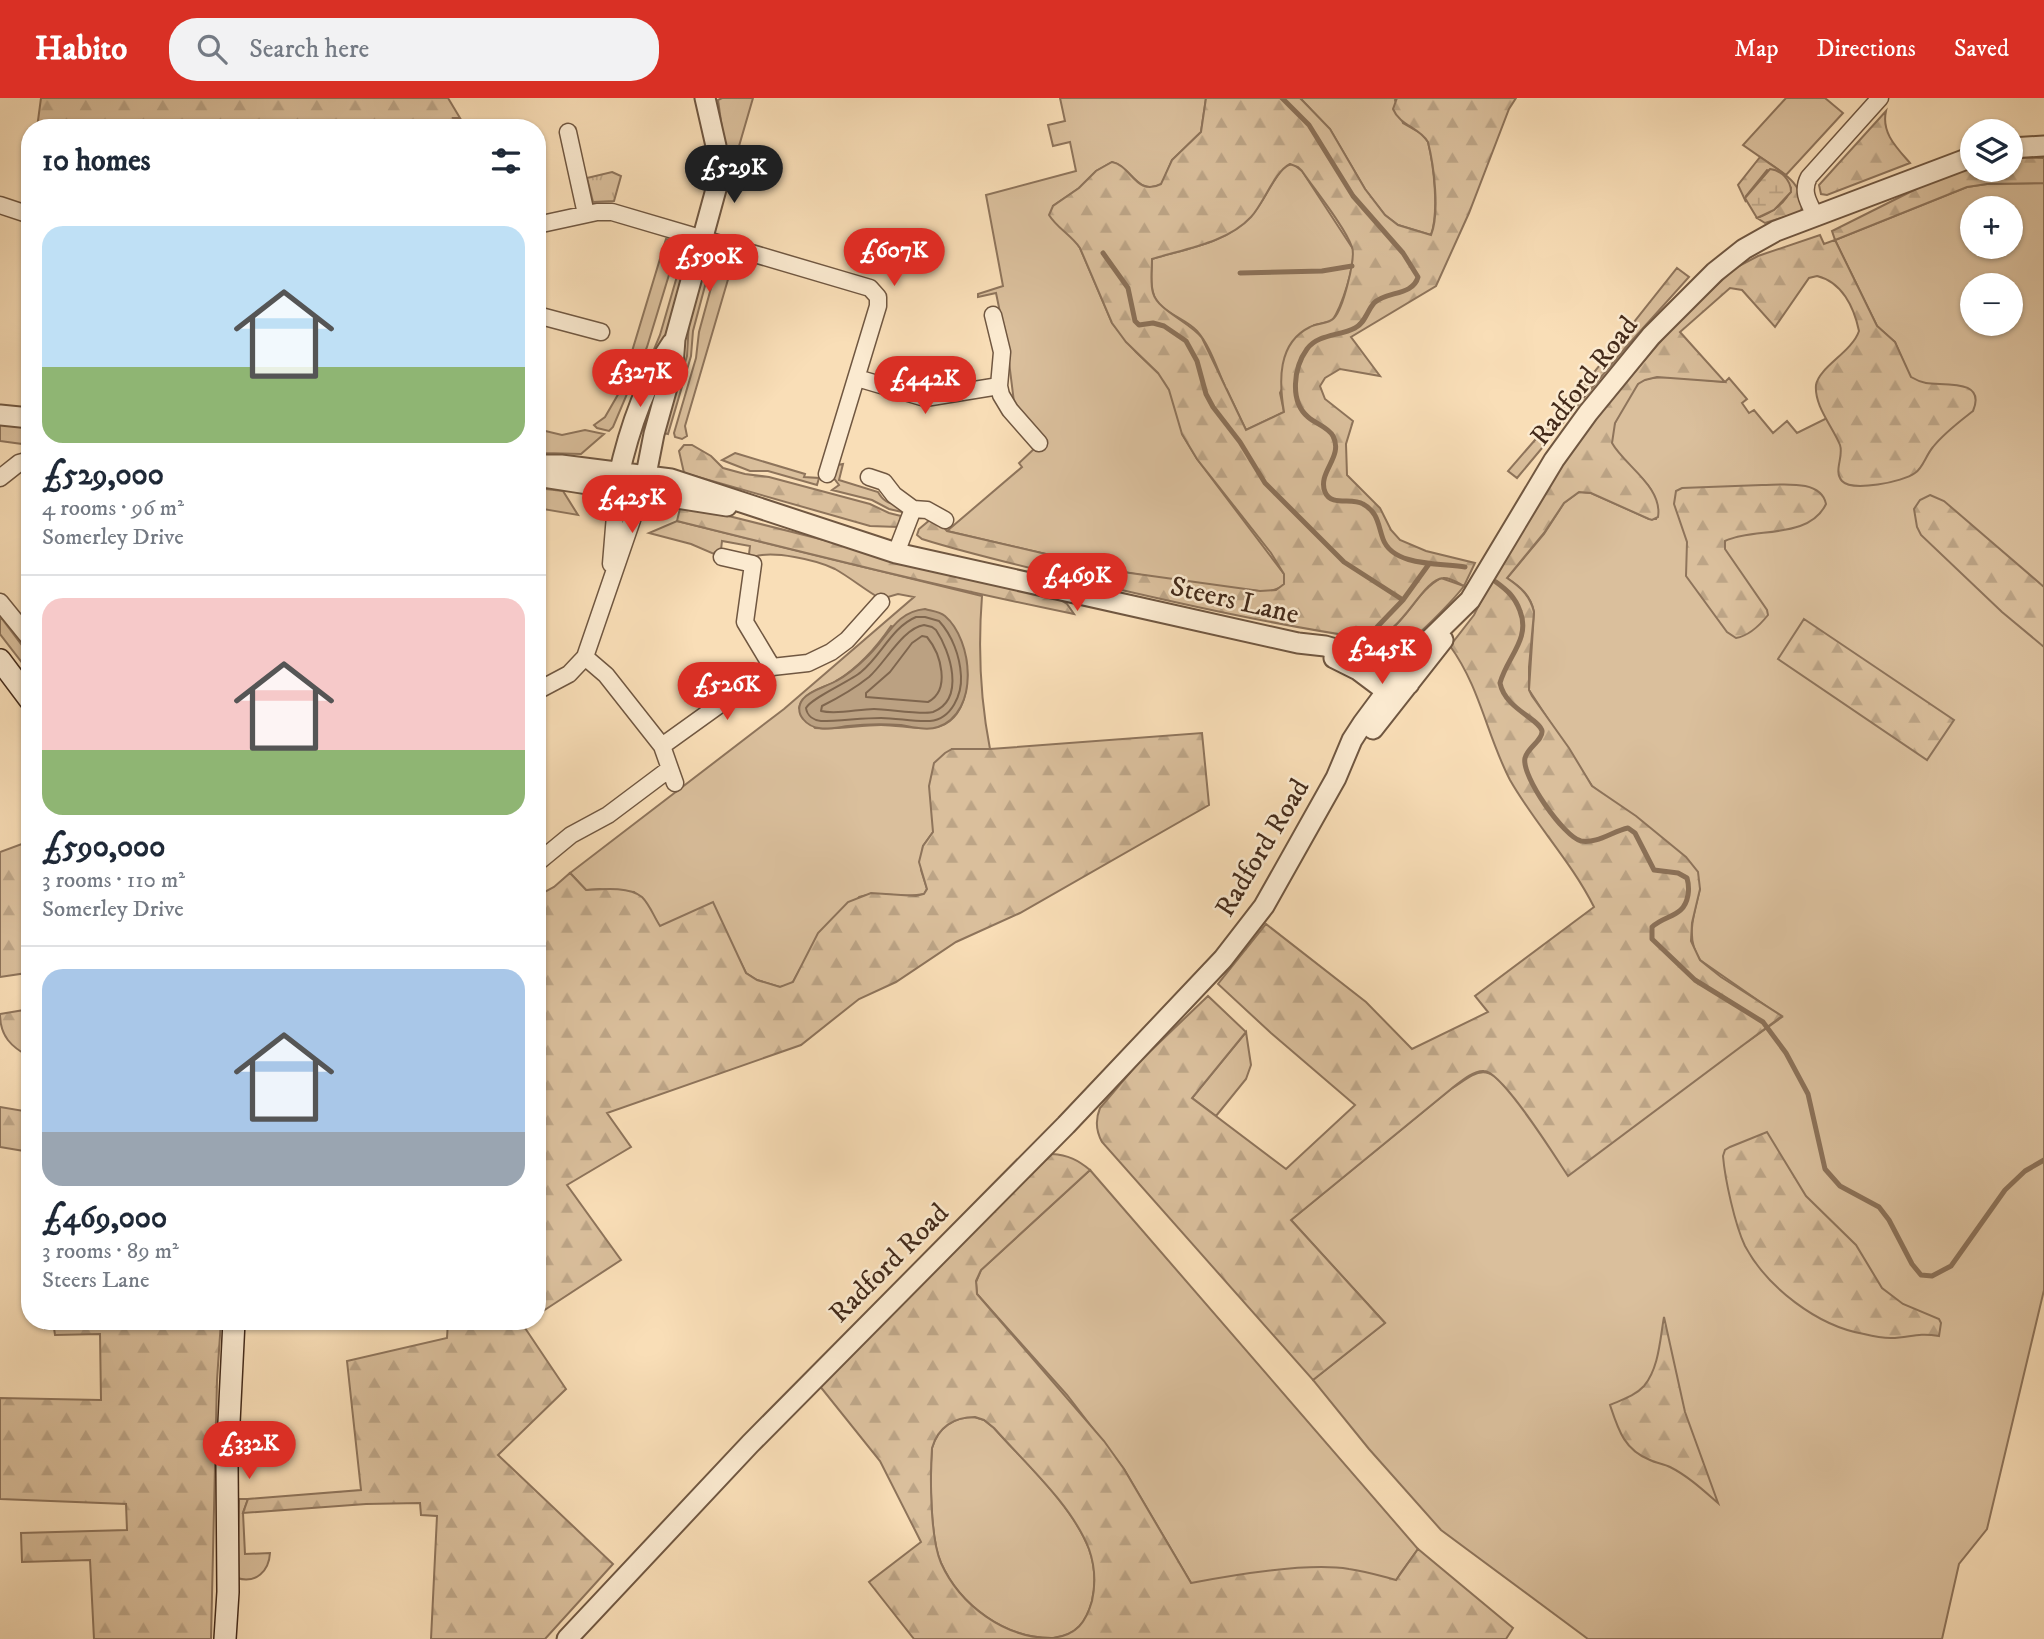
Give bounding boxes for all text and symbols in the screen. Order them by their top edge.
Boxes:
search box [169,18,659,81]
text: Habito [35,29,127,70]
icon: search [193,30,231,68]
text: Search here [249,33,369,66]
text: Map [1734,34,1779,64]
text: Directions [1817,34,1916,64]
text: Saved [1954,34,2009,64]
map controls [1960,119,2023,336]
button: layers [1960,119,2023,182]
icon: filters [487,142,525,180]
text: 10 homes [42,143,151,180]
pin: £529K [685,146,783,205]
text: £529K [701,153,767,182]
button: + [1960,196,2023,259]
pin: £607K [845,228,943,288]
pin: £590K [660,234,758,294]
text: £607K [860,236,928,265]
text: £590K [675,242,743,271]
icon: home [221,271,347,397]
button: − [1960,273,2023,336]
street label: Radford Road [1523,309,1646,453]
pin: £327K [591,350,689,409]
pin: £442K [876,356,974,416]
text: £327K [608,357,672,386]
text: £442K [890,364,960,393]
text: £529,000 [42,457,164,494]
pin: £425K [583,476,681,535]
text: £425K [598,483,666,512]
text: 4 rooms · 96 m² [42,494,184,523]
text: Somerley Drive [42,523,184,552]
pin: £469K [1028,554,1126,613]
text: £469K [1043,561,1111,590]
street label: Steers Lane [1167,569,1302,632]
pin: £245K [1333,626,1431,686]
text: £245K [1348,634,1416,663]
icon: home [221,643,347,769]
pin: £526K [678,662,776,722]
text: £526K [694,670,760,699]
street label: Radford Road [1207,772,1317,923]
text: £590,000 [42,829,165,866]
text: 3 rooms · 110 m² [42,866,185,895]
text: Somerley Drive [42,895,184,924]
icon: home [221,1014,347,1140]
street label: Radford Road [822,1196,956,1330]
text: £469,000 [42,1200,167,1237]
text: 3 rooms · 89 m² [42,1237,179,1266]
text: Steers Lane [42,1266,149,1295]
pin: £332K [200,1422,298,1481]
text: £332K [219,1429,279,1458]

